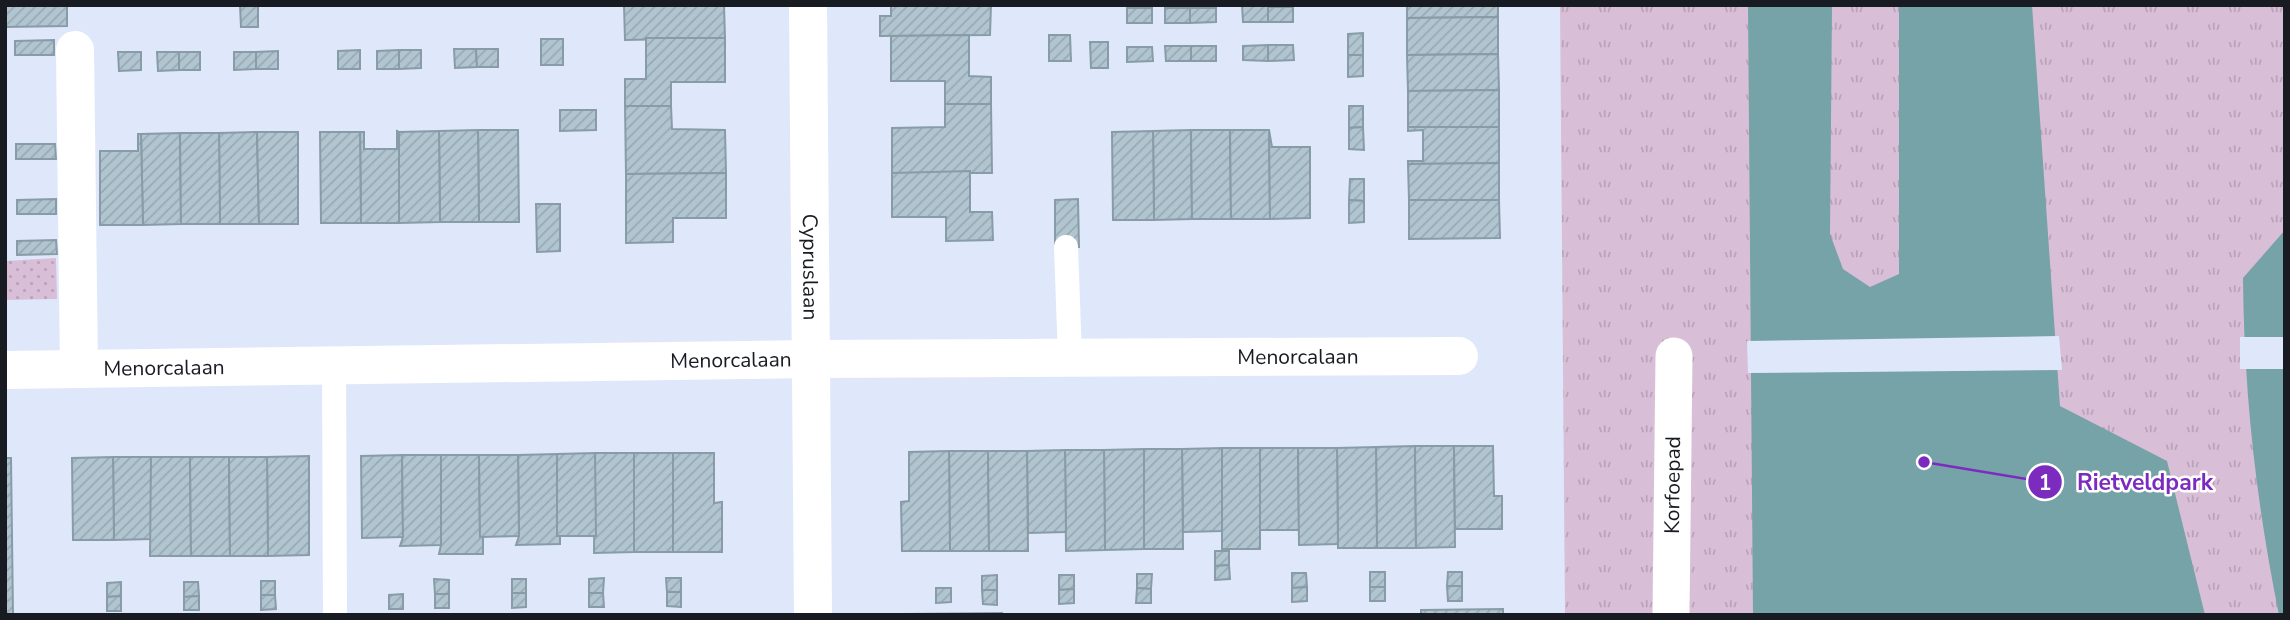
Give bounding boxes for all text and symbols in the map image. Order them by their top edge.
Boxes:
street label: Cypruslaan [796,214,825,320]
street label: Menorcalaan [1237,342,1359,371]
street label: Menorcalaan [670,345,792,375]
street label: Menorcalaan [103,353,225,383]
street label: Korfoepad [1658,436,1687,534]
callout: Rietveldpark [2028,460,2227,504]
text: Rietveldpark [2077,467,2214,498]
text: 1 [2039,469,2051,497]

